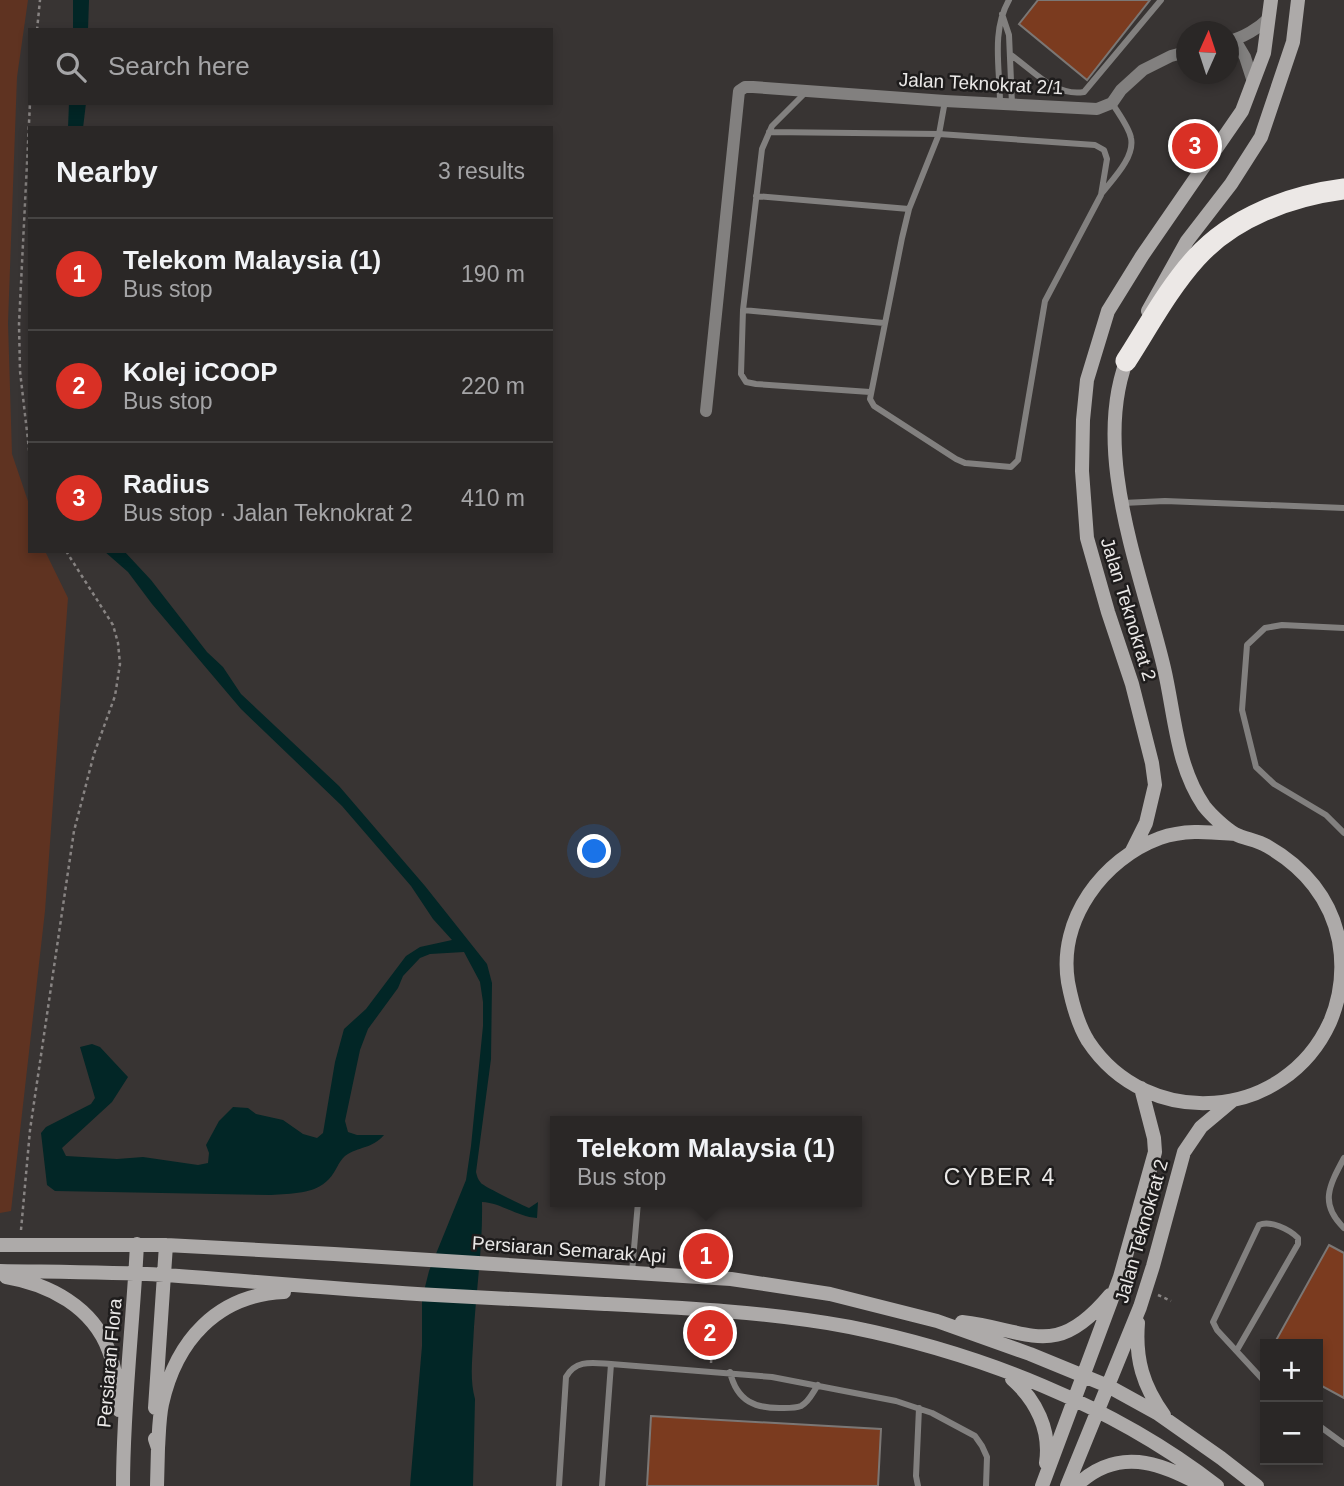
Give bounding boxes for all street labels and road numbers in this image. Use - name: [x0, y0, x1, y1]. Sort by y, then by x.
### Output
- street label: Jalan Teknokrat 2/1: [898, 69, 1064, 98]
- street label: Jalan Teknokrat 2: [1097, 535, 1160, 683]
- street label: Jalan Teknokrat 2: [1111, 1157, 1172, 1305]
- street label: Persiaran Semarak Api: [471, 1232, 667, 1267]
- street label: Persiaran Flora: [93, 1297, 126, 1429]

